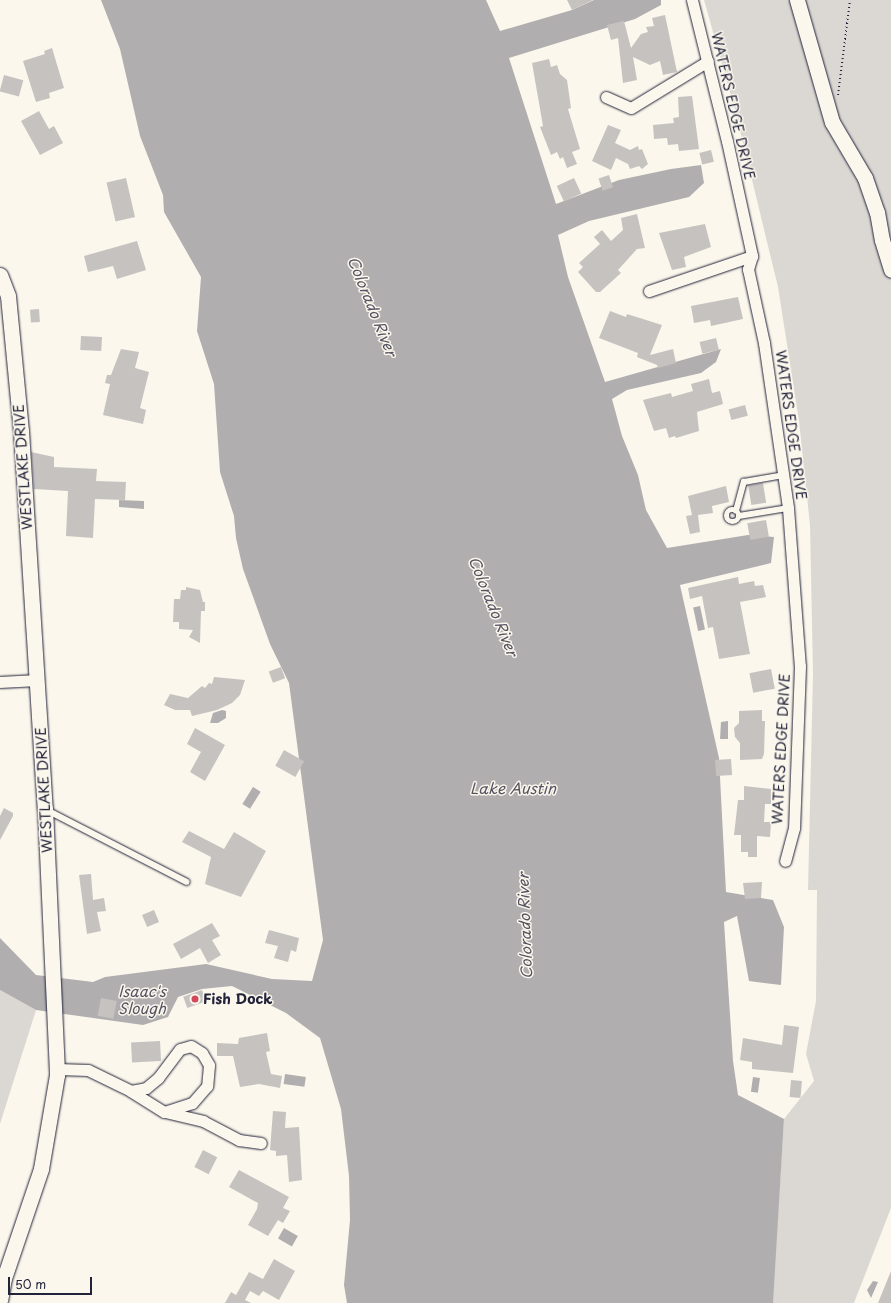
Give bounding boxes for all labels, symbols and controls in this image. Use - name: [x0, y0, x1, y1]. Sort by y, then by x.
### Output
- street label: WATERS EDGE DRIVE: [708, 30, 758, 182]
- water label: Colorado River: [345, 253, 401, 359]
- street label: WATERS EDGE DRIVE: [772, 348, 810, 502]
- street label: WESTLAKE DRIVE: [10, 404, 36, 530]
- water label: Colorado River: [466, 553, 522, 659]
- street label: WATERS EDGE DRIVE: [769, 672, 793, 826]
- street label: WESTLAKE DRIVE: [32, 727, 56, 853]
- water label: Lake Austin: [470, 779, 556, 797]
- water label: Colorado River: [513, 873, 535, 979]
- water label: Isaac's Slough: [118, 981, 166, 1016]
- place label: Fish Dock: [203, 991, 271, 1007]
- marker: Fish Dock: [190, 994, 200, 1004]
- scale bar: [10, 1269, 94, 1295]
- text: 50 m: [15, 1275, 46, 1293]

